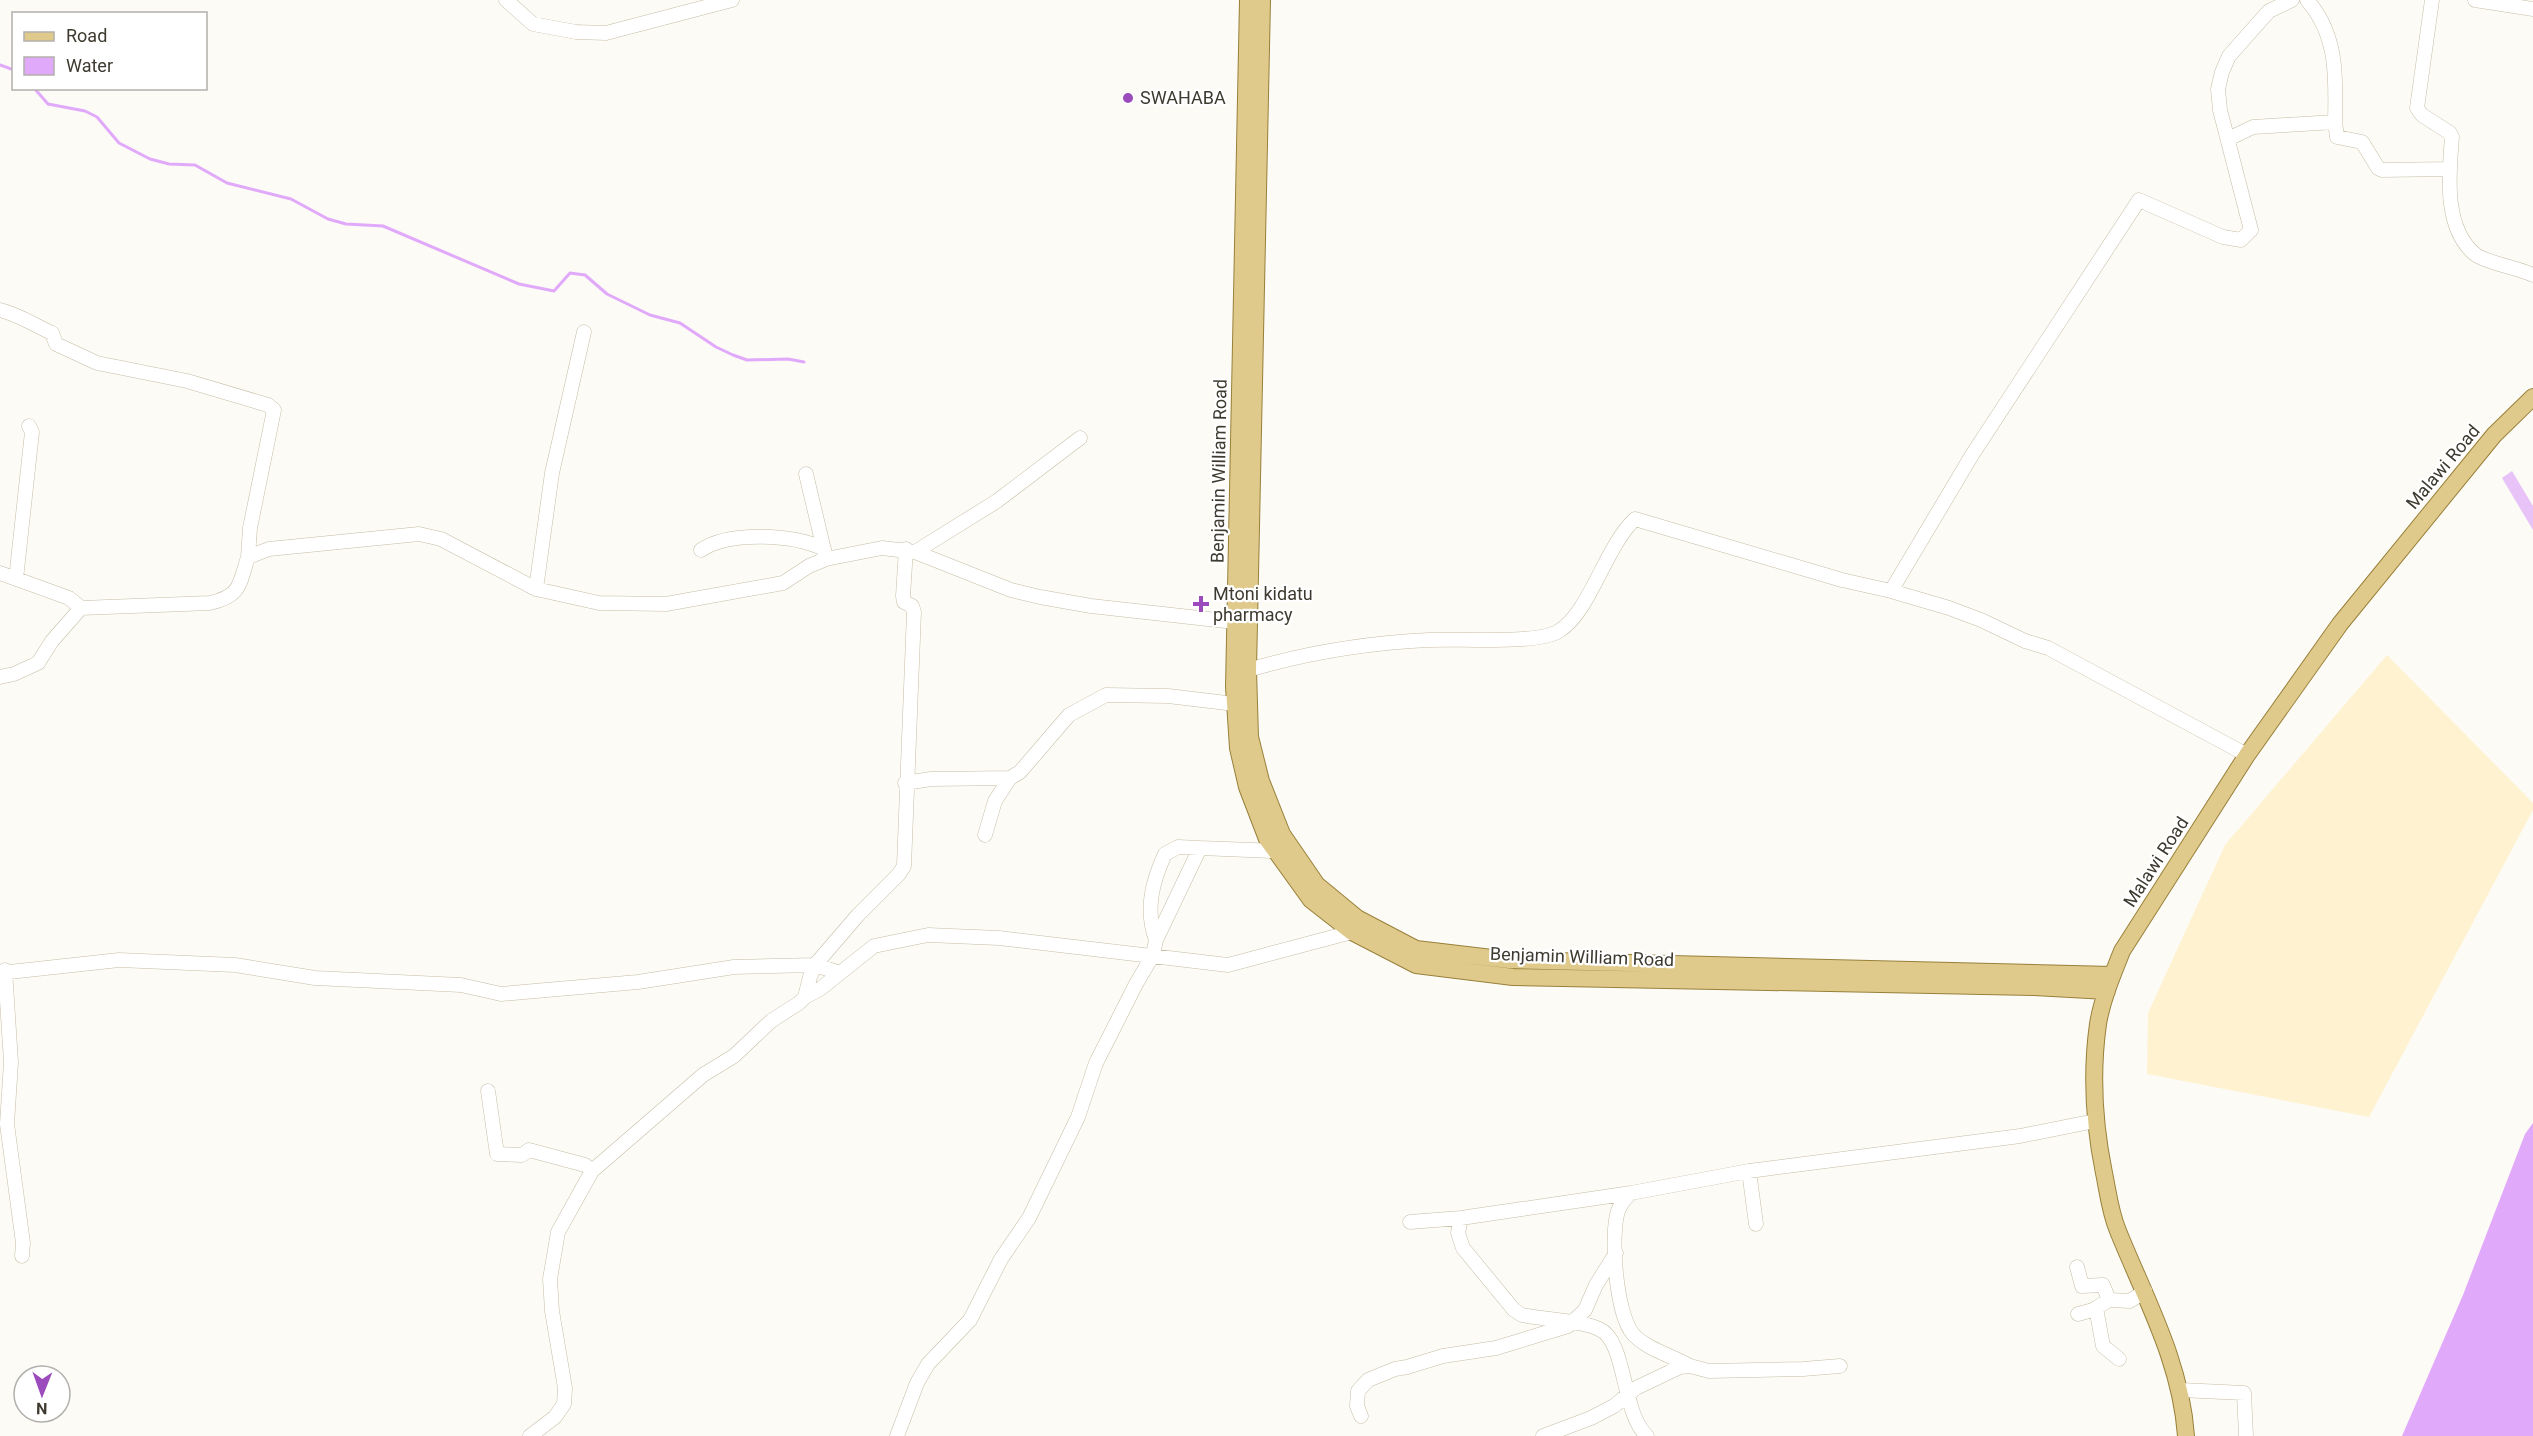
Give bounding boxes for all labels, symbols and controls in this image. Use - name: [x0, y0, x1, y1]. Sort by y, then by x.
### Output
- legend: [12, 12, 207, 90]
- text: Road: [66, 25, 107, 46]
- text: Water: [66, 55, 113, 76]
- place label: SWAHABA: [1140, 87, 1226, 108]
- marker: SWAHABA: [1121, 91, 1135, 105]
- street label: Benjamin William Road: [1206, 379, 1231, 563]
- street label: Malawi Road: [2401, 420, 2484, 513]
- place label: Mtoni kidatu pharmacy: [1213, 583, 1313, 625]
- marker: Mtoni kidatu pharmacy: [1194, 597, 1208, 611]
- street label: Malawi Road: [2119, 813, 2193, 911]
- street label: Benjamin William Road: [1490, 943, 1674, 970]
- north arrow: [12, 1364, 72, 1424]
- text: N: [36, 1399, 48, 1418]

